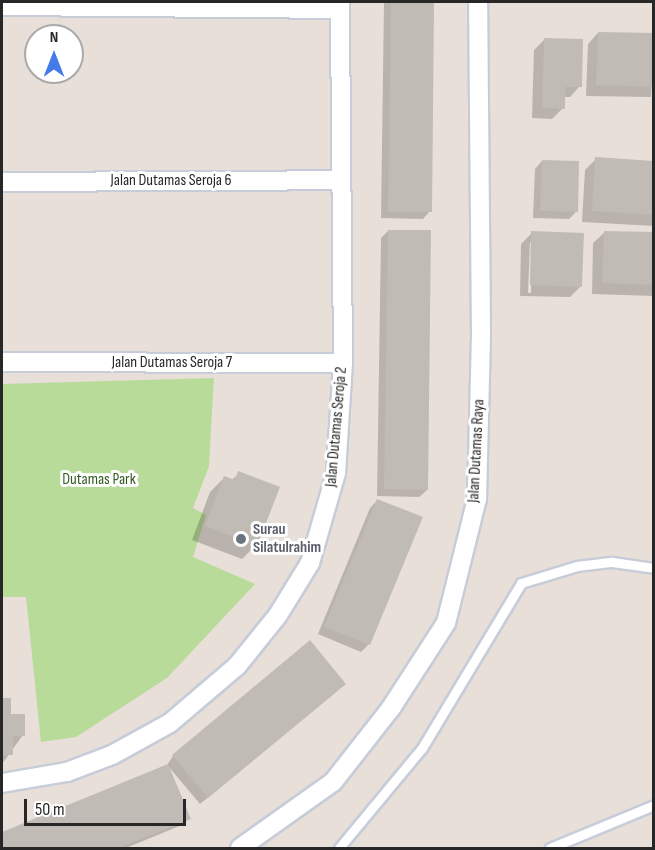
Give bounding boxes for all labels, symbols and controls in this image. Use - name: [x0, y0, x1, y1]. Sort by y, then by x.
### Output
- north arrow: [24, 24, 84, 84]
- text: N: [50, 28, 58, 47]
- street label: Jalan Dutamas Seroja 6: [110, 171, 232, 191]
- street label: Jalan Dutamas Seroja 7: [112, 353, 232, 373]
- street label: Jalan Dutamas Seroja 2: [322, 366, 352, 488]
- street label: Jalan Dutamas Raya: [465, 399, 489, 503]
- park label: Dutamas Park: [62, 470, 136, 490]
- place label: Surau Silatulrahim: [253, 520, 321, 558]
- marker: Surau Silatulrahim: [234, 532, 248, 546]
- scale bar: [27, 787, 189, 825]
- text: 50 m: [35, 799, 65, 820]

